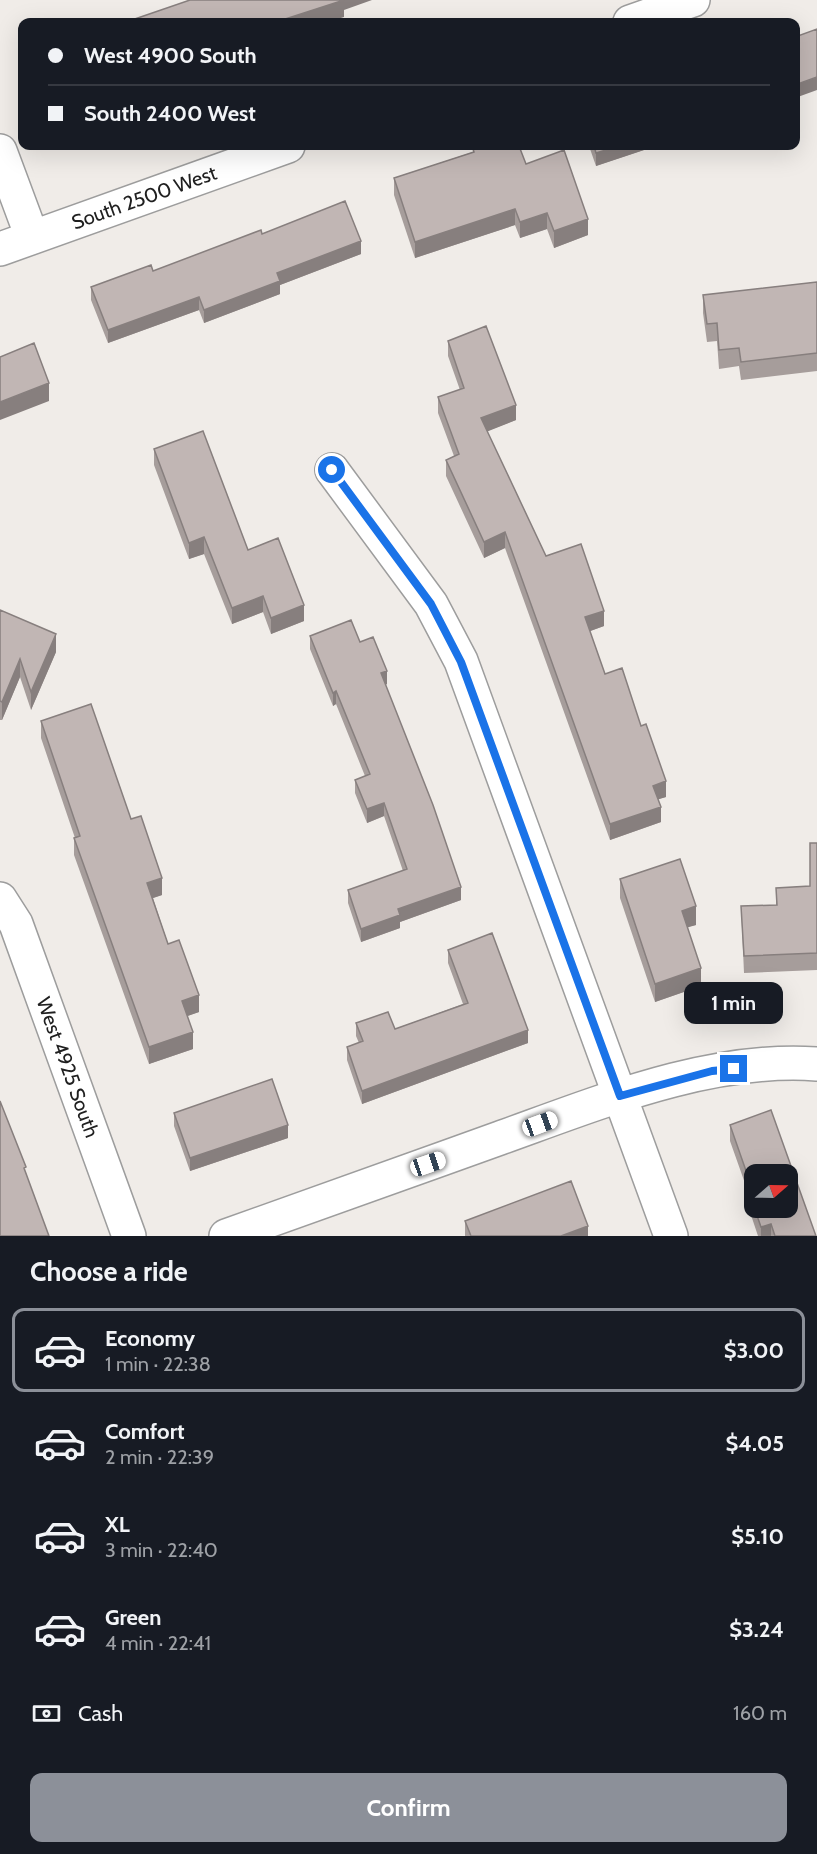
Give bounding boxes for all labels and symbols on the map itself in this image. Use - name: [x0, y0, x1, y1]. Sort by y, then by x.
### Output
- street label: South 2500 West: [68, 160, 220, 234]
- route start: [318, 456, 345, 483]
- callout: 1 min: [684, 982, 783, 1024]
- street label: West 4925 South: [31, 994, 104, 1141]
- route end: [720, 1055, 747, 1082]
- car: [520, 1109, 560, 1139]
- car: [408, 1150, 448, 1178]
- north arrow: [744, 1164, 798, 1218]

